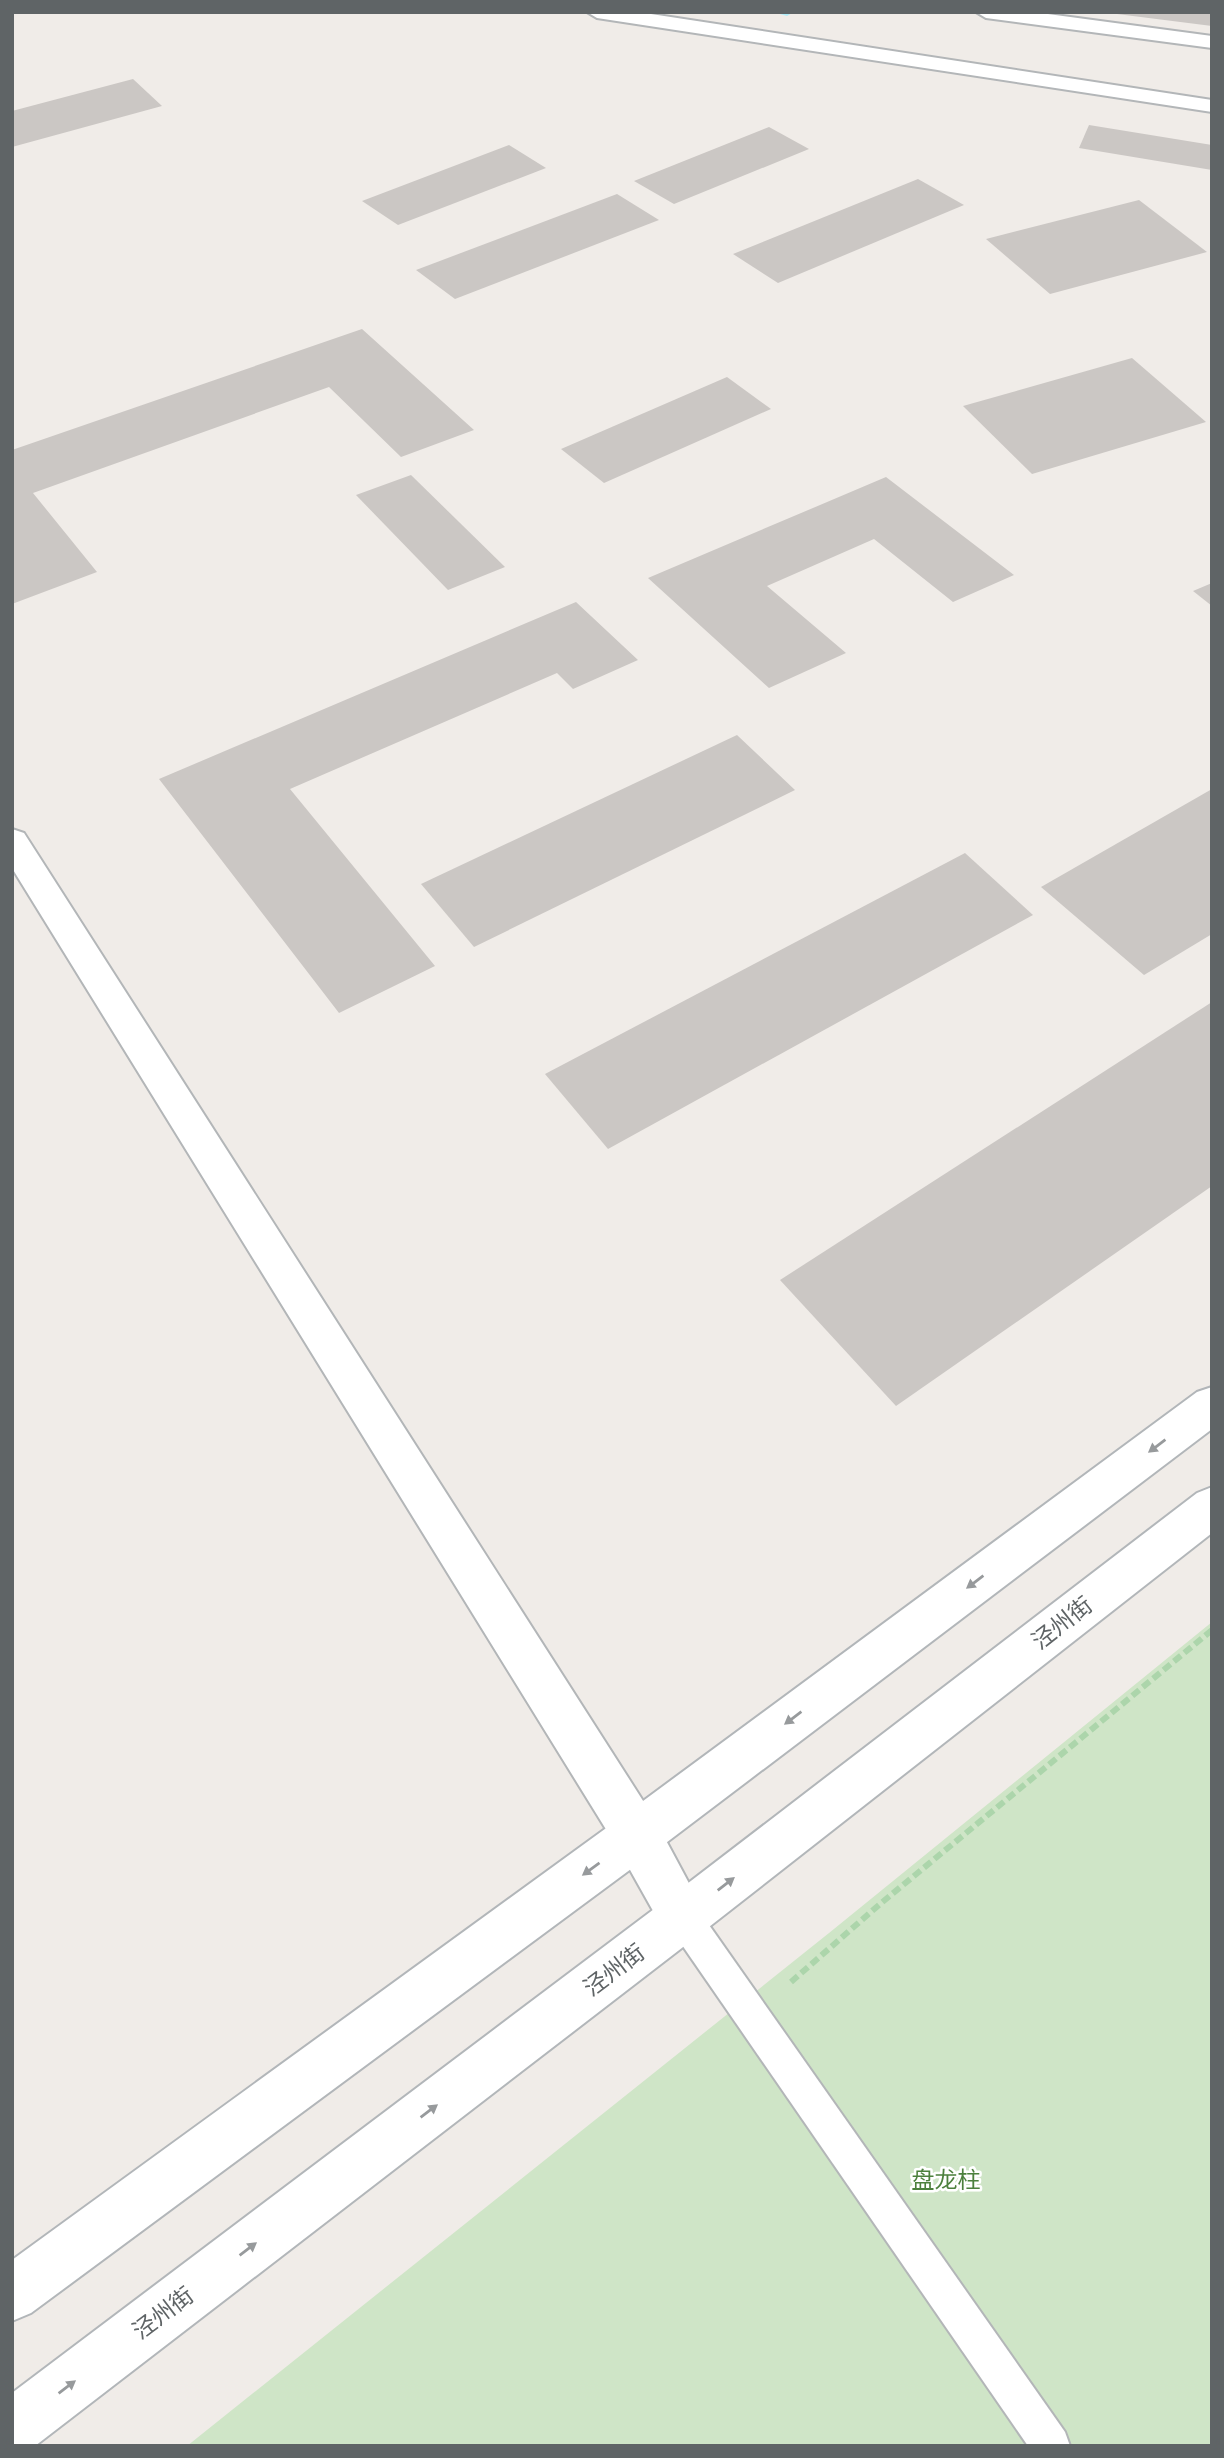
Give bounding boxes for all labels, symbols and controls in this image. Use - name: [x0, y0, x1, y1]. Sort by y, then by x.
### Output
- one-way arrow: [1148, 1438, 1166, 1452]
- one-way arrow: [966, 1575, 984, 1589]
- street label: 泾州街: [1024, 1588, 1098, 1656]
- one-way arrow: [784, 1711, 802, 1725]
- one-way arrow: [582, 1862, 600, 1876]
- one-way arrow: [717, 1876, 735, 1891]
- street label: 泾州街: [576, 1936, 651, 2003]
- one-way arrow: [419, 2103, 437, 2118]
- park label: 盘龙柱: [912, 2163, 981, 2195]
- one-way arrow: [238, 2241, 256, 2256]
- street label: 泾州街: [125, 2279, 200, 2346]
- one-way arrow: [57, 2379, 75, 2394]

